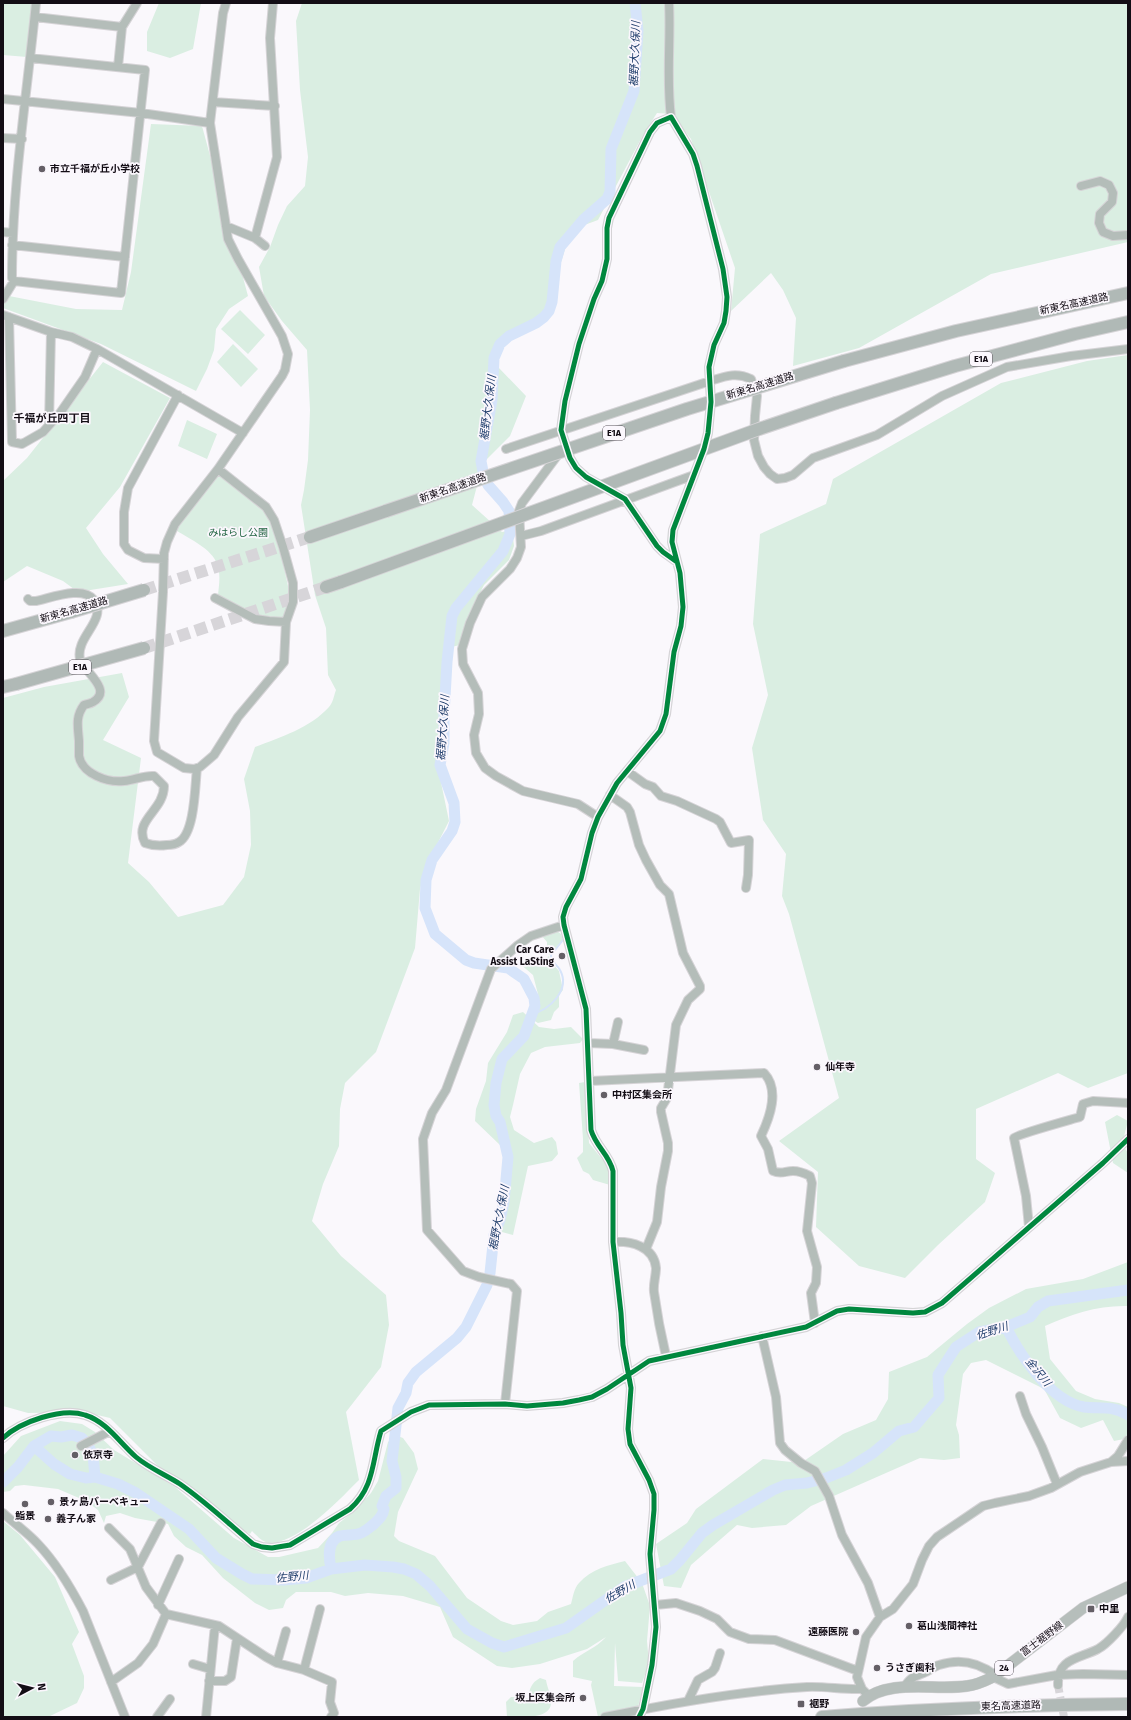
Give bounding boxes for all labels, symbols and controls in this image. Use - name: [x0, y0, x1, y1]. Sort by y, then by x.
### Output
- water label: 裾野大久保川: [627, 20, 643, 87]
- place label: 市立千福が丘小学校: [50, 163, 140, 175]
- marker: 市立千福が丘小学校: [37, 164, 47, 174]
- street label: 新東名高速道路: [1039, 291, 1109, 317]
- road number: E1A: [970, 352, 992, 366]
- street label: 新東名高速道路: [725, 370, 795, 402]
- water label: 裾野大久保川: [478, 373, 499, 442]
- district label: 千福が丘四丁目: [14, 412, 91, 425]
- road number: E1A: [603, 426, 625, 440]
- street label: 新東名高速道路: [418, 471, 488, 505]
- park label: みはらし公園: [208, 527, 268, 539]
- street label: 新東名高速道路: [39, 595, 109, 625]
- road number: E1A: [69, 660, 91, 674]
- water label: 裾野大久保川: [434, 694, 452, 761]
- place label: Car Care Assist LaSting: [489, 944, 554, 968]
- marker: Car Care Assist LaSting: [557, 951, 567, 961]
- place label: 仙年寺: [825, 1061, 855, 1073]
- marker: 仙年寺: [812, 1062, 822, 1072]
- place label: 中村区集会所: [612, 1089, 672, 1101]
- marker: 中村区集会所: [599, 1090, 609, 1100]
- water label: 裾野大久保川: [486, 1183, 512, 1252]
- water label: 佐野川: [974, 1319, 1011, 1342]
- water label: 金沢川: [1022, 1355, 1054, 1390]
- place label: 依京寺: [83, 1449, 113, 1461]
- marker: 依京寺: [70, 1450, 80, 1460]
- place label: 景ヶ島バーベキュー: [59, 1496, 149, 1508]
- marker: 景ヶ島バーベキュー: [46, 1497, 56, 1507]
- marker: 鮨景: [20, 1499, 30, 1509]
- place label: 鮨景: [15, 1510, 35, 1522]
- place label: 義子ん家: [56, 1513, 96, 1525]
- marker: 義子ん家: [43, 1514, 53, 1524]
- water label: 佐野川: [275, 1569, 310, 1585]
- water label: 佐野川: [602, 1578, 638, 1606]
- place label: 中里: [1099, 1603, 1119, 1615]
- marker: 中里: [1086, 1604, 1096, 1614]
- street label: 富士裾野線: [1018, 1619, 1066, 1659]
- place label: 葛山浅間神社: [917, 1620, 978, 1632]
- marker: 葛山浅間神社: [904, 1621, 914, 1631]
- place label: 遠藤医院: [808, 1626, 848, 1638]
- marker: 遠藤医院: [851, 1627, 861, 1637]
- road number: 24: [995, 1661, 1013, 1675]
- place label: うさぎ歯科: [885, 1662, 935, 1674]
- marker: うさぎ歯科: [872, 1663, 882, 1673]
- north arrow: [12, 1668, 52, 1708]
- text: N: [35, 1682, 48, 1691]
- place label: 坂上区集会所: [515, 1692, 575, 1704]
- marker: 坂上区集会所: [578, 1693, 588, 1703]
- place label: 裾野: [809, 1698, 830, 1710]
- marker: 裾野: [796, 1699, 806, 1709]
- street label: 東名高速道路: [981, 1699, 1041, 1713]

